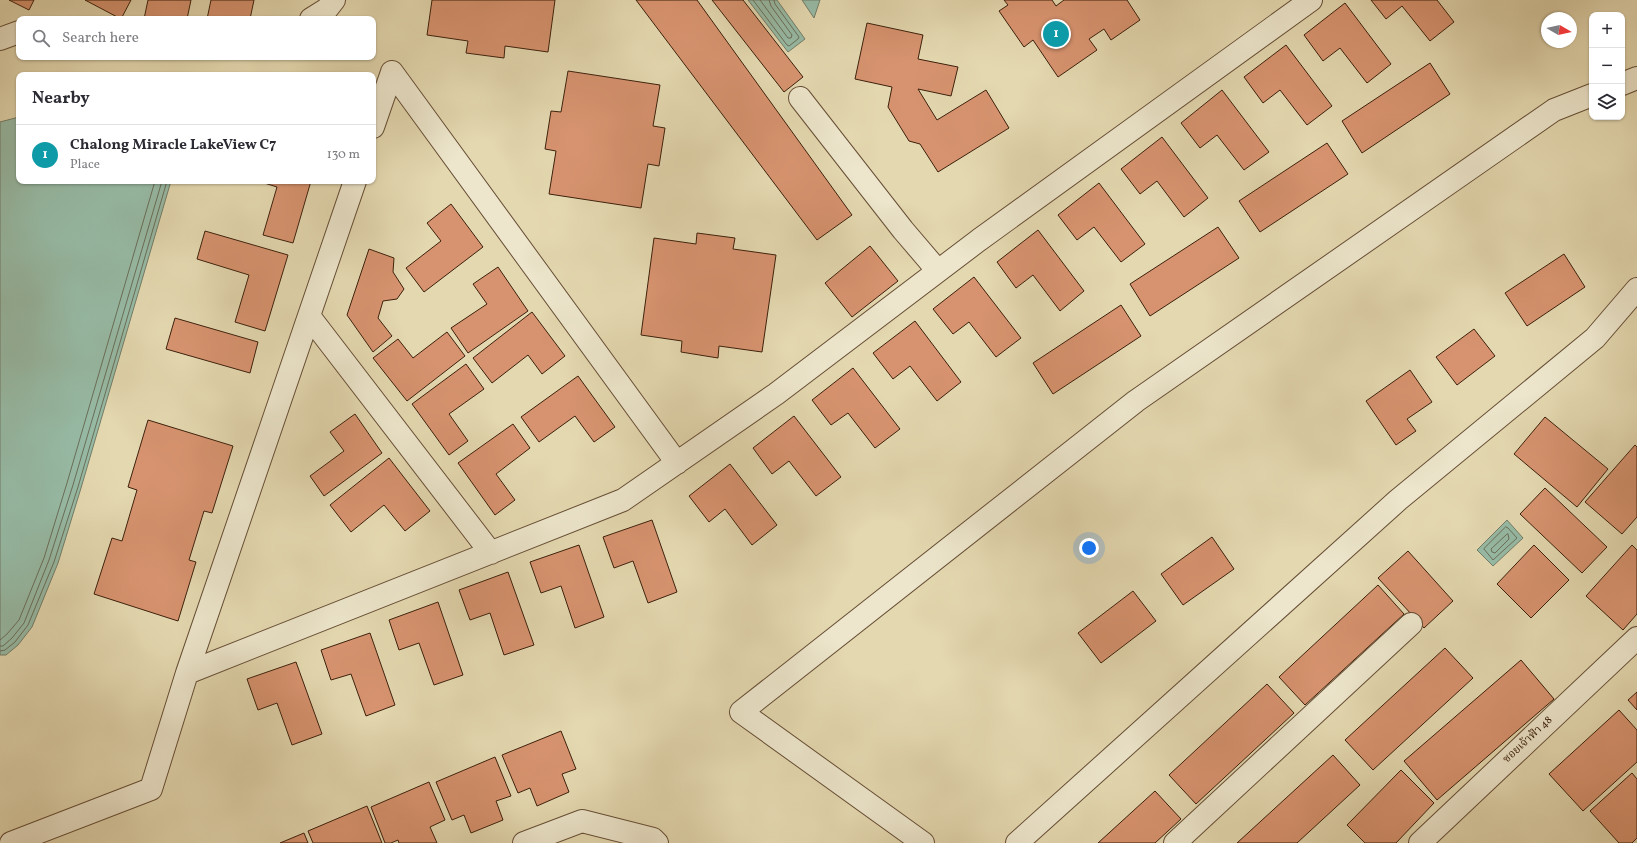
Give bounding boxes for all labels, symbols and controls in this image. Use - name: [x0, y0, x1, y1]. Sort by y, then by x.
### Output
- north arrow: [1541, 12, 1577, 48]
- map controls: [1589, 12, 1625, 120]
- button: +: [1589, 12, 1625, 48]
- search box: [16, 16, 376, 60]
- pin: 1: [1043, 19, 1069, 49]
- icon: search: [30, 27, 52, 49]
- text: Search here: [62, 28, 139, 49]
- button: −: [1589, 48, 1625, 84]
- button: layers: [1589, 84, 1625, 120]
- text: Nearby: [32, 87, 90, 110]
- text: Chalong Miracle LakeView C7: [70, 135, 276, 156]
- text: 1: [42, 146, 48, 164]
- text: 130 m: [327, 146, 360, 164]
- text: Place: [70, 156, 100, 174]
- your location: [1079, 538, 1099, 558]
- street label: ซอยเจ้าฟ้า 48: [1500, 713, 1556, 767]

